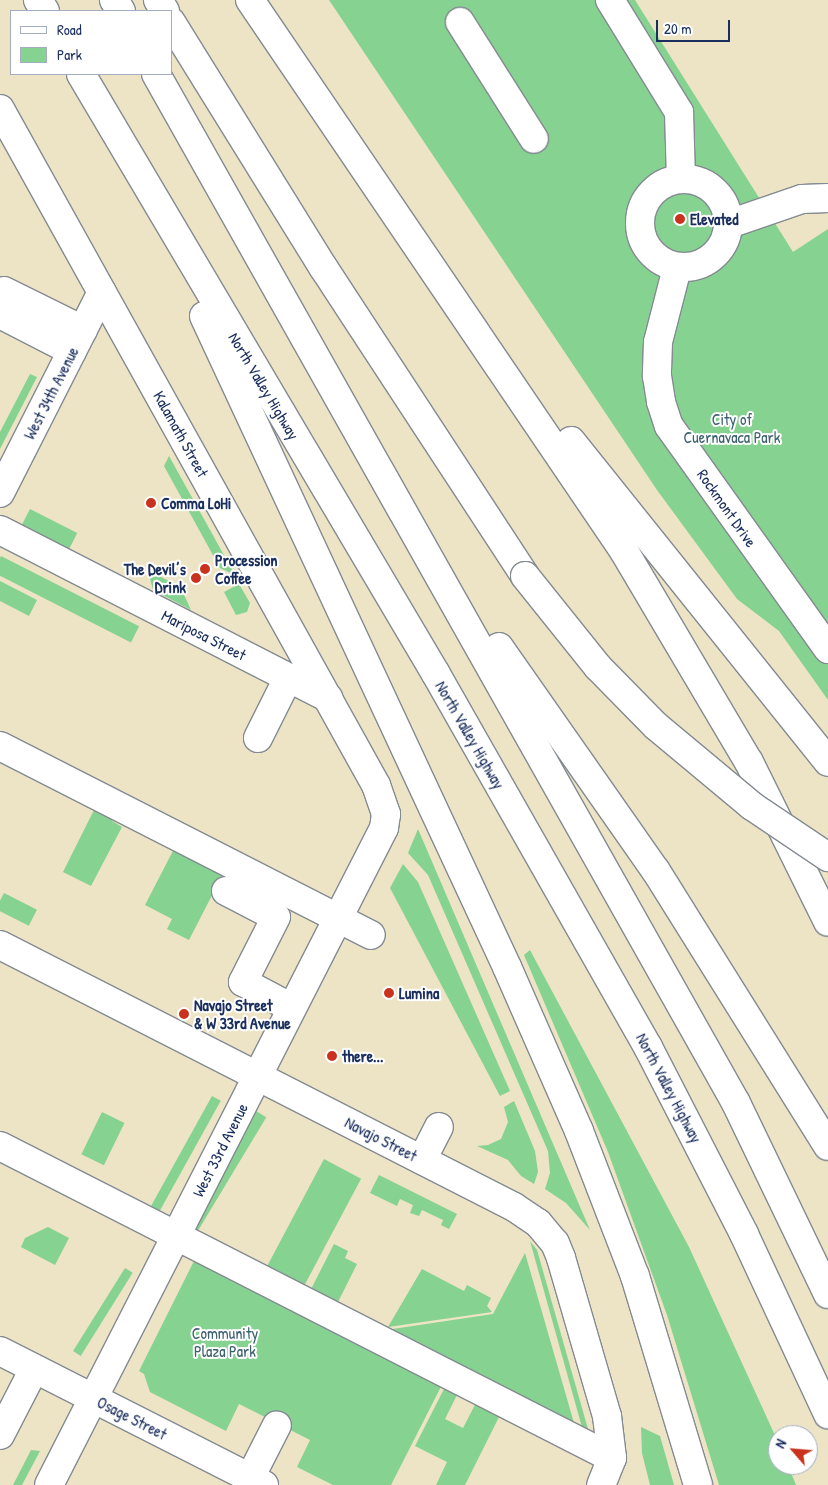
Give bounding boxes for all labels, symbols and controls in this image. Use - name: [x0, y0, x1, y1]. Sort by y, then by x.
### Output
- legend: [10, 10, 172, 75]
- scale bar: [658, 10, 732, 42]
- text: 20 m: [664, 18, 691, 39]
- text: Road: [57, 19, 82, 40]
- text: Park: [57, 44, 82, 65]
- place label: Elevated: [690, 209, 738, 229]
- marker: Elevated: [674, 213, 686, 225]
- street label: North Valley Highway: [225, 329, 303, 443]
- street label: West 34th Avenue: [19, 344, 83, 442]
- street label: Kalamath Street: [149, 388, 213, 480]
- park label: City of Cuernavaca Park: [684, 409, 780, 447]
- street label: Rockmont Drive: [693, 465, 761, 551]
- place label: Comma LoHi: [161, 493, 231, 513]
- marker: Comma LoHi: [145, 497, 157, 509]
- place label: Procession Coffee: [215, 550, 277, 588]
- place label: The Devil’s Drink: [124, 559, 186, 597]
- marker: Procession Coffee: [199, 563, 211, 575]
- marker: The Devil’s Drink: [190, 572, 202, 584]
- street label: Mariposa Street: [159, 606, 249, 664]
- street label: North Valley Highway: [431, 678, 509, 792]
- place label: Lumina: [399, 983, 439, 1003]
- marker: Lumina: [383, 987, 395, 999]
- place label: Navajo Street & W 33rd Avenue: [194, 995, 291, 1033]
- marker: Navajo Street & W 33rd Avenue: [178, 1008, 190, 1020]
- street label: North Valley Highway: [632, 1030, 706, 1146]
- place label: there...: [342, 1046, 383, 1066]
- marker: there...: [326, 1050, 338, 1062]
- street label: West 33rd Avenue: [188, 1100, 252, 1200]
- street label: Navajo Street: [342, 1113, 420, 1165]
- park label: Community Plaza Park: [192, 1323, 258, 1361]
- street label: Osage Street: [94, 1392, 170, 1444]
- north arrow: [768, 1425, 818, 1475]
- text: N: [770, 1436, 790, 1451]

